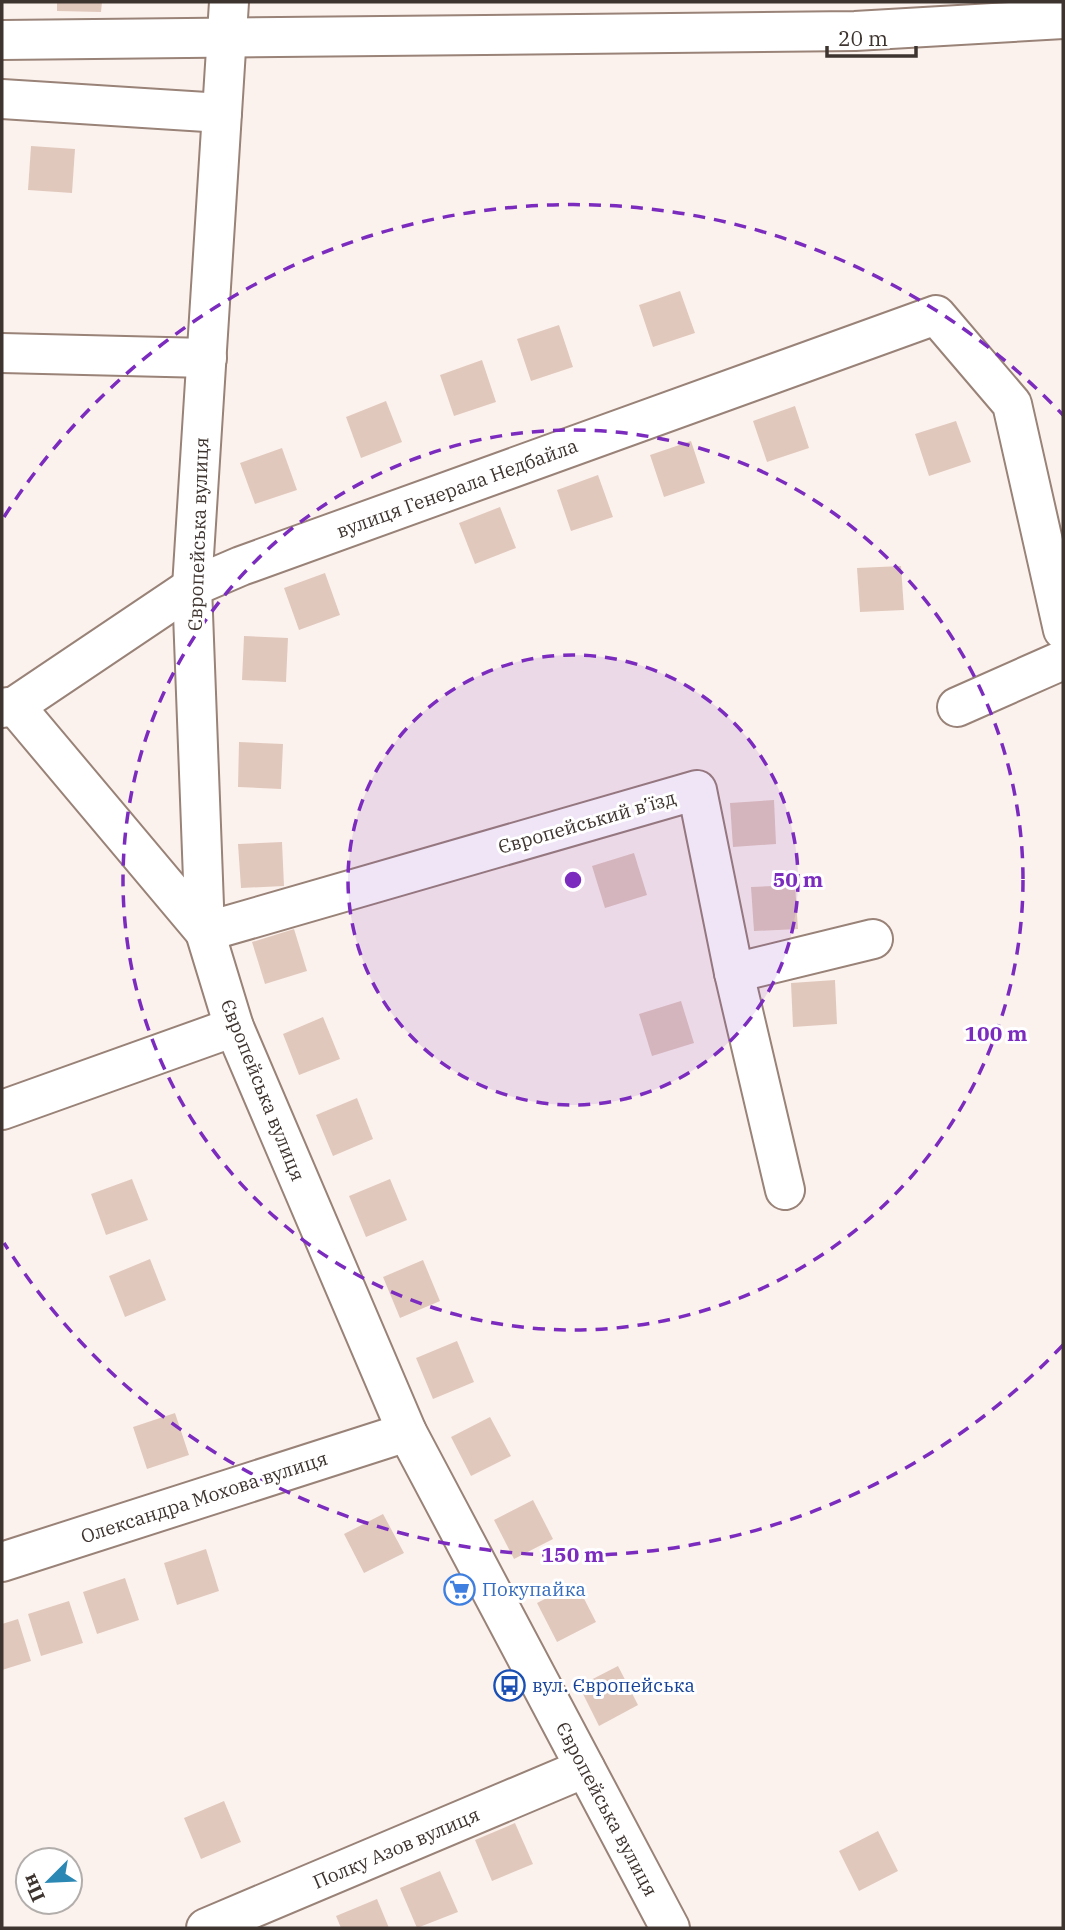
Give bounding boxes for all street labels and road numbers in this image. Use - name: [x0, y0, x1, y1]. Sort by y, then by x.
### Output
- street label: вулиця Генерала Недбайла: [333, 433, 581, 543]
- street label: Європейська вулиця: [183, 437, 213, 631]
- street label: Європейський в’їзд: [495, 785, 679, 859]
- street label: Європейська вулиця: [216, 996, 310, 1184]
- street label: Олександра Мохова вулиця: [78, 1446, 330, 1548]
- street label: Європейська вулиця: [551, 1718, 663, 1900]
- street label: Полку Азов вулиця: [309, 1802, 483, 1894]

